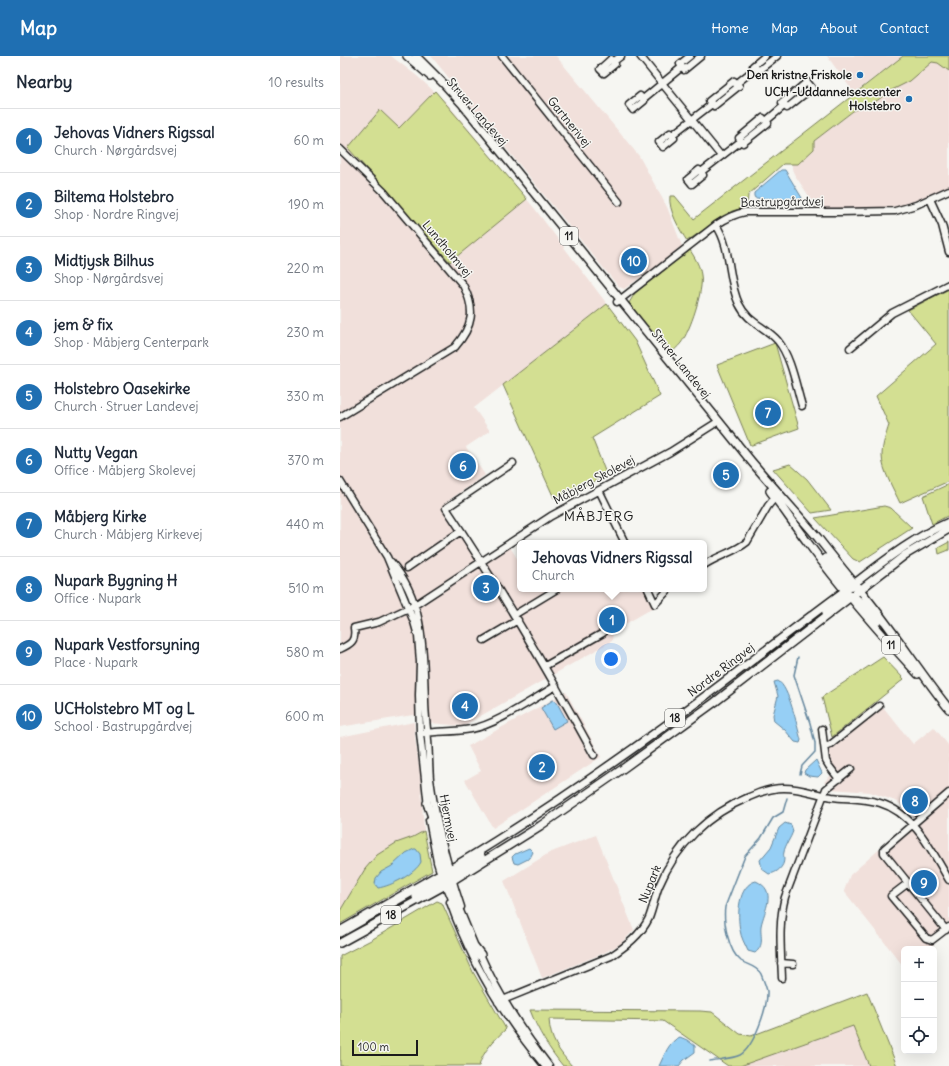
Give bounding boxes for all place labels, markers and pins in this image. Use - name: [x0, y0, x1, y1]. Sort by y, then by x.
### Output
- place label: Den kristne Friskole: [746, 67, 853, 82]
- marker: Den kristne Friskole: [855, 70, 865, 80]
- place label: UCH -Uddannelsescenter Holstebro: [764, 84, 901, 113]
- marker: UCH -Uddannelsescenter Holstebro: [904, 94, 914, 104]
- pin: 10: [621, 246, 647, 276]
- pin: 7: [755, 398, 781, 428]
- pin: 6: [450, 451, 476, 481]
- pin: 5: [713, 460, 739, 490]
- pin: 3: [473, 573, 499, 603]
- pin: 1: [599, 605, 625, 635]
- pin: 4: [452, 691, 478, 721]
- pin: 2: [529, 752, 555, 782]
- pin: 8: [902, 786, 928, 816]
- pin: 9: [911, 868, 937, 898]

